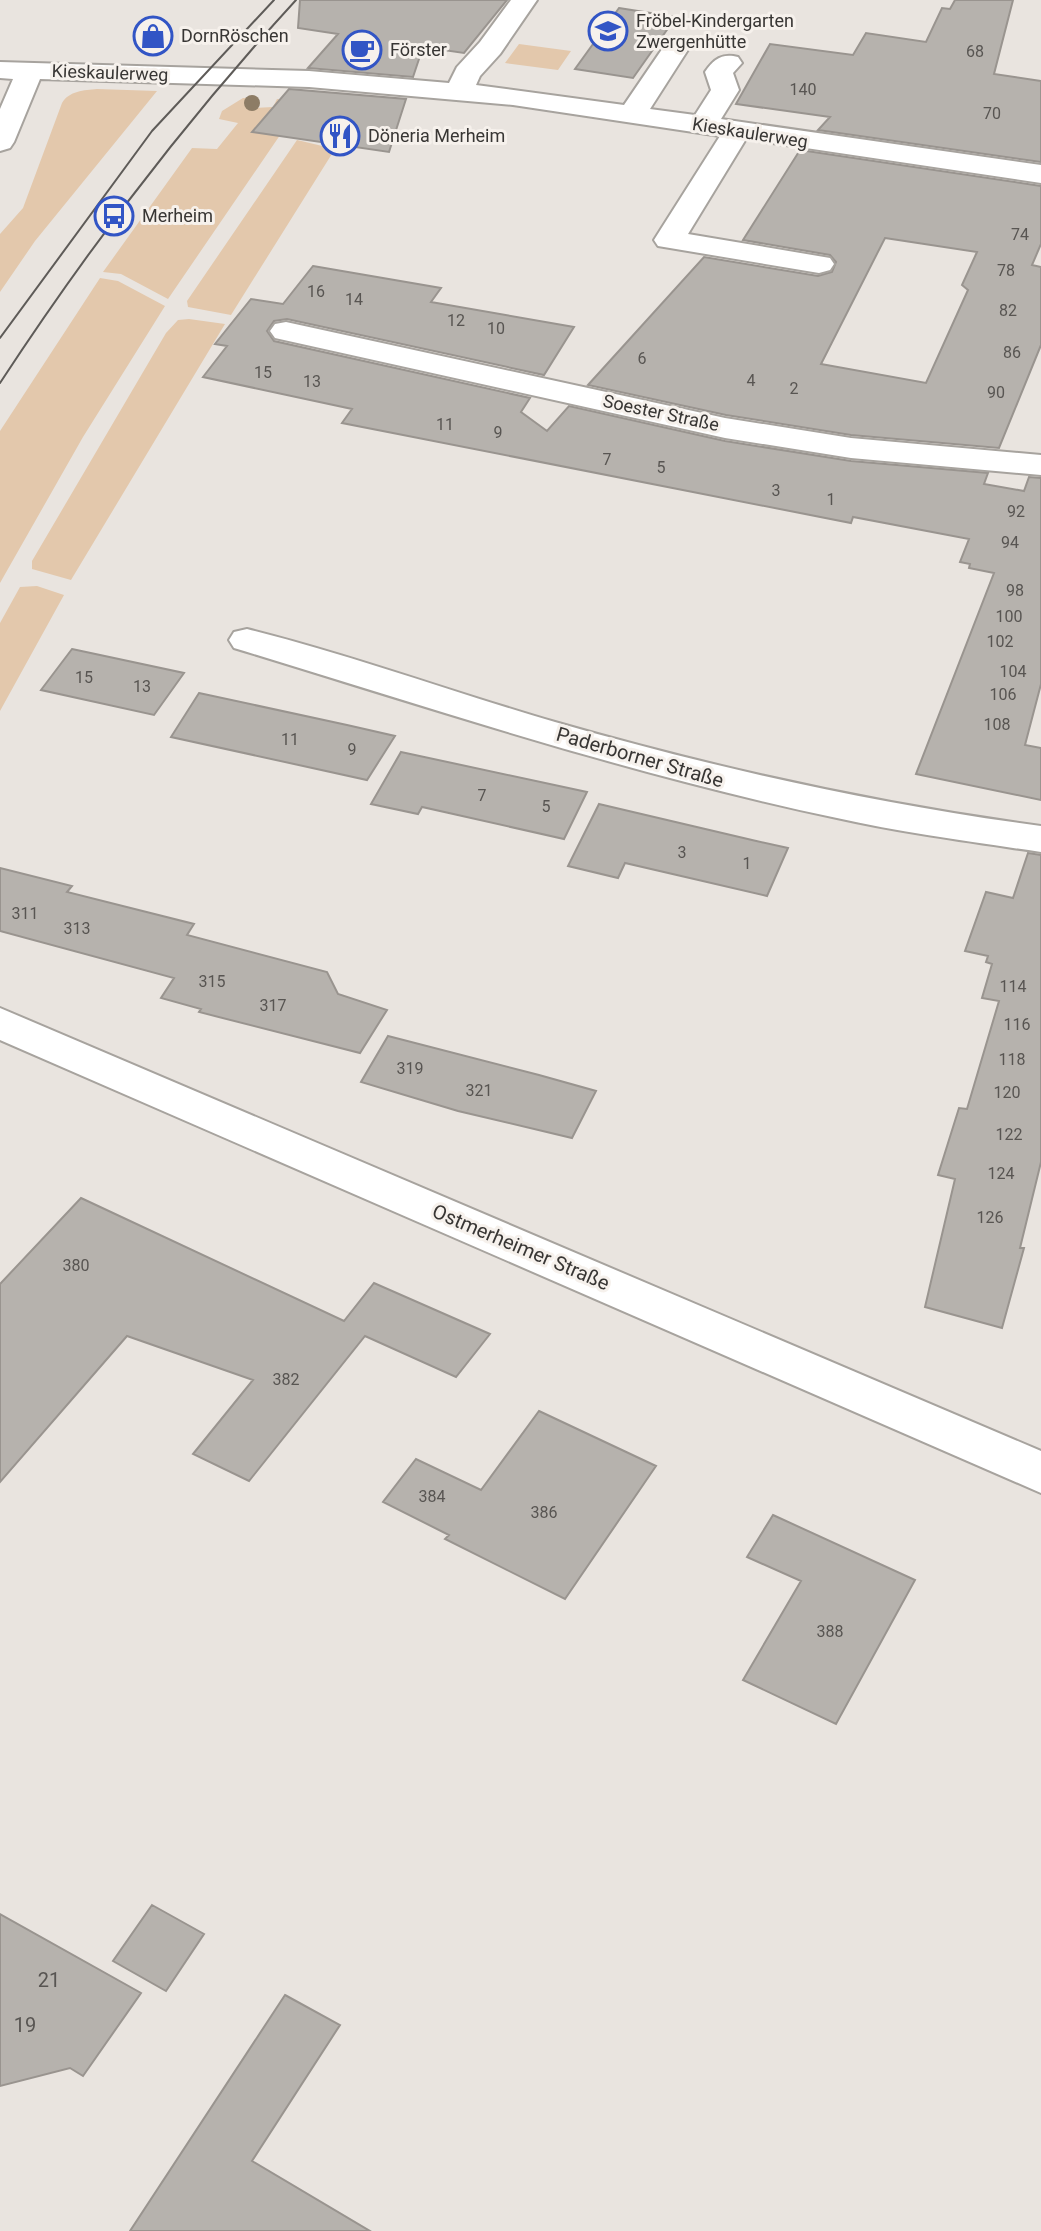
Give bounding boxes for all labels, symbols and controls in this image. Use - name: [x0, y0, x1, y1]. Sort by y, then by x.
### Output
- school or university icon: Fröbel-Kindergarten Zwergenhütte: [587, 10, 629, 52]
- place label: Fröbel-Kindergarten Zwergenhütte: [636, 10, 794, 52]
- shop icon: DornRöschen: [132, 15, 174, 57]
- place label: DornRöschen: [181, 25, 289, 46]
- cafe icon: Förster: [341, 29, 383, 71]
- place label: Förster: [390, 39, 447, 60]
- house number: 68: [966, 42, 984, 61]
- street label: Kieskaulerweg: [51, 60, 169, 85]
- house number: 140: [790, 80, 816, 99]
- house number: 70: [983, 104, 1001, 123]
- street label: Kieskaulerweg: [691, 113, 809, 152]
- restaurant icon: Döneria Merheim: [319, 115, 361, 157]
- place label: Döneria Merheim: [368, 125, 505, 146]
- bus stop icon: Merheim: [93, 195, 135, 237]
- place label: Merheim: [142, 205, 213, 226]
- house number: 74: [1011, 225, 1029, 244]
- house number: 78: [997, 261, 1015, 280]
- house number: 16: [307, 282, 325, 301]
- house number: 14: [345, 290, 363, 309]
- house number: 82: [999, 301, 1017, 320]
- house number: 12: [447, 311, 465, 330]
- house number: 10: [487, 319, 505, 338]
- house number: 86: [1003, 343, 1021, 362]
- house number: 6: [638, 349, 647, 368]
- house number: 15: [254, 363, 272, 382]
- house number: 4: [747, 371, 756, 390]
- house number: 13: [303, 372, 321, 391]
- house number: 2: [790, 379, 799, 398]
- house number: 90: [987, 383, 1005, 402]
- street label: Soester Straße: [601, 390, 721, 435]
- house number: 11: [436, 415, 454, 434]
- house number: 9: [494, 423, 503, 442]
- house number: 7: [603, 450, 612, 469]
- house number: 5: [657, 458, 666, 477]
- house number: 3: [772, 481, 781, 500]
- house number: 1: [827, 490, 836, 509]
- house number: 92: [1007, 502, 1025, 521]
- house number: 94: [1001, 533, 1019, 552]
- house number: 98: [1006, 581, 1024, 600]
- house number: 100: [996, 607, 1022, 626]
- house number: 102: [987, 632, 1013, 651]
- house number: 104: [1000, 662, 1026, 681]
- house number: 15: [75, 668, 93, 687]
- house number: 13: [133, 677, 151, 696]
- house number: 106: [990, 685, 1016, 704]
- house number: 108: [984, 715, 1010, 734]
- street label: Paderborner Straße: [554, 722, 726, 792]
- house number: 11: [281, 730, 299, 749]
- house number: 9: [348, 740, 357, 759]
- house number: 7: [478, 786, 487, 805]
- house number: 5: [542, 797, 551, 816]
- house number: 3: [678, 843, 687, 862]
- house number: 1: [743, 854, 752, 873]
- house number: 311: [12, 904, 38, 923]
- house number: 313: [64, 919, 90, 938]
- house number: 315: [199, 972, 225, 991]
- house number: 114: [1000, 977, 1026, 996]
- house number: 317: [260, 996, 286, 1015]
- house number: 116: [1004, 1015, 1030, 1034]
- house number: 118: [999, 1050, 1025, 1069]
- house number: 319: [397, 1059, 423, 1078]
- house number: 321: [466, 1081, 492, 1100]
- house number: 120: [994, 1083, 1020, 1102]
- house number: 122: [996, 1125, 1022, 1144]
- house number: 124: [988, 1164, 1014, 1183]
- street label: Ostmerheimer Straße: [429, 1199, 613, 1295]
- house number: 126: [977, 1208, 1003, 1227]
- house number: 380: [63, 1256, 89, 1275]
- house number: 382: [273, 1370, 299, 1389]
- house number: 384: [419, 1487, 445, 1506]
- house number: 386: [531, 1503, 557, 1522]
- house number: 388: [817, 1622, 843, 1641]
- house number: 21: [38, 1968, 60, 1992]
- house number: 19: [14, 2013, 36, 2037]

